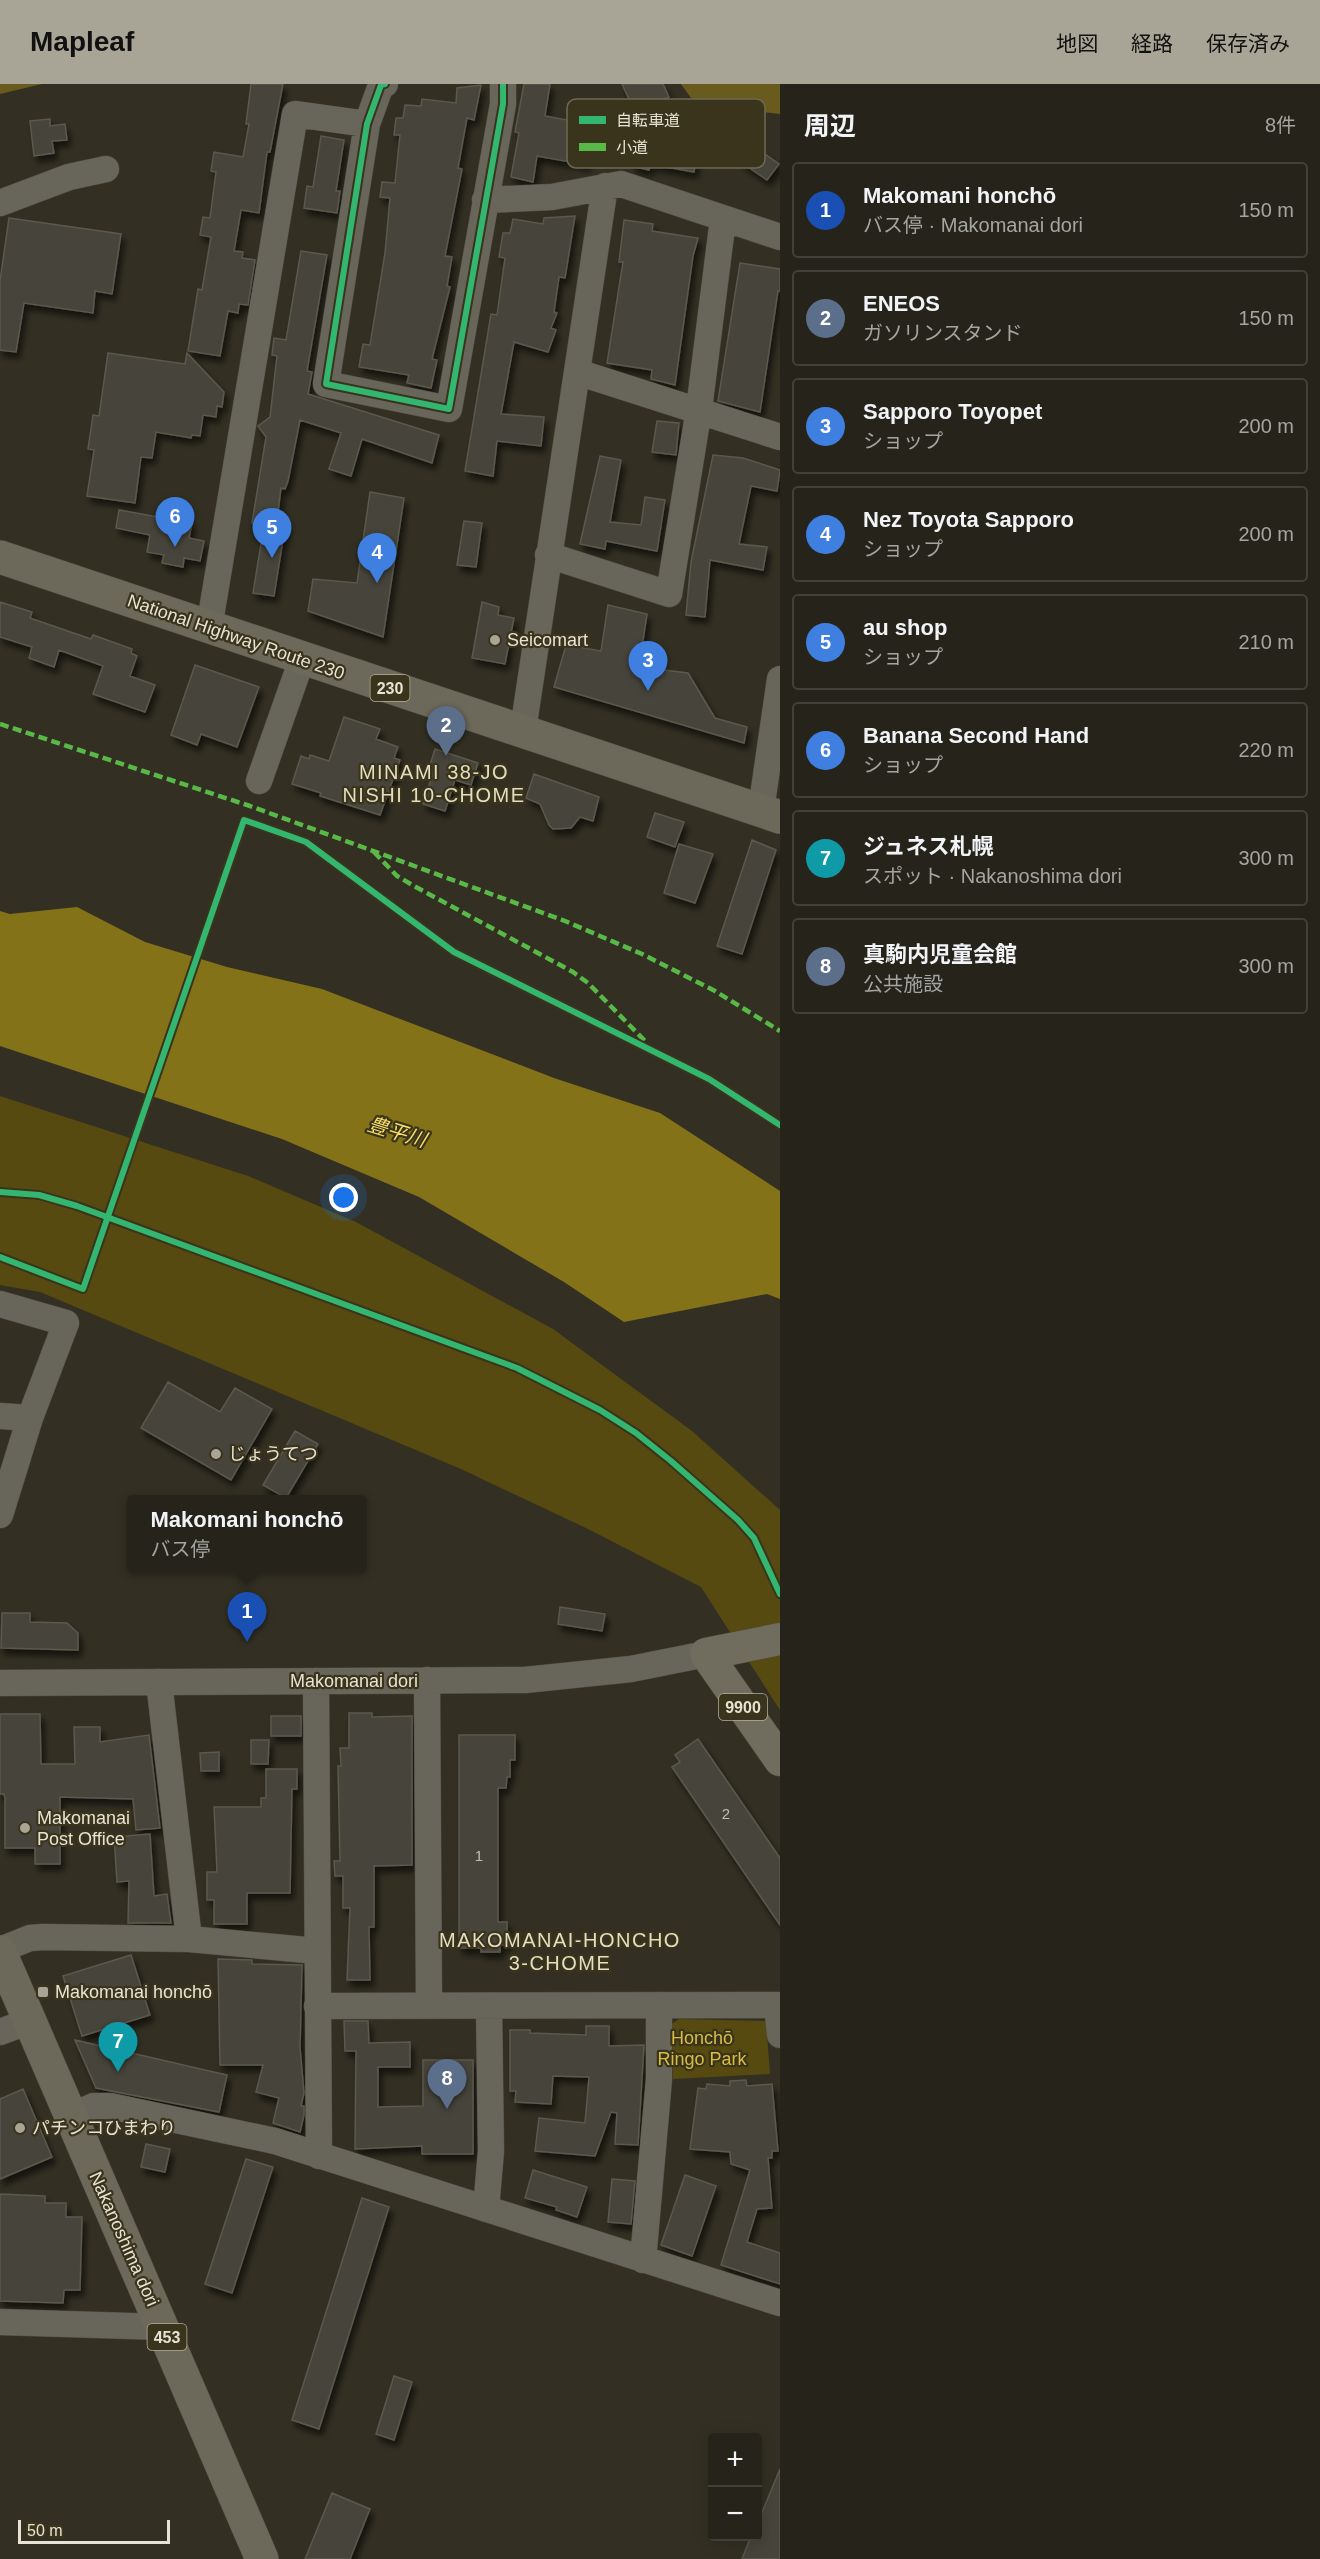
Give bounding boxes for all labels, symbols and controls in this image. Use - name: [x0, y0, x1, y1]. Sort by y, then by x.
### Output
- text: Mapleaf: [30, 26, 134, 57]
- text: 地図: [1056, 32, 1098, 55]
- text: 経路: [1131, 32, 1173, 55]
- text: 保存済み: [1206, 32, 1290, 55]
- legend: [567, 99, 765, 168]
- text: 周辺: [804, 111, 856, 141]
- text: 自転車道: [616, 112, 680, 129]
- text: 8件: [1265, 114, 1296, 136]
- text: 小道: [616, 139, 648, 156]
- text: Makomani honchō: [863, 183, 1056, 208]
- text: 1: [820, 199, 831, 221]
- text: 150 m: [1238, 199, 1294, 221]
- text: バス停 · Makomanai dori: [863, 214, 1083, 236]
- text: ENEOS: [863, 291, 940, 316]
- text: 2: [820, 307, 831, 329]
- text: 150 m: [1238, 307, 1294, 329]
- text: ガソリンスタンド: [863, 322, 1023, 344]
- text: Sapporo Toyopet: [863, 399, 1042, 424]
- text: 3: [820, 415, 831, 437]
- text: 200 m: [1238, 415, 1294, 437]
- text: ショップ: [863, 430, 943, 452]
- pin: 6: [156, 498, 195, 547]
- text: Nez Toyota Sapporo: [863, 507, 1074, 532]
- pin: 5: [252, 508, 292, 558]
- text: 4: [820, 523, 831, 545]
- text: 200 m: [1238, 523, 1294, 545]
- pin: 4: [358, 534, 397, 583]
- text: ショップ: [863, 538, 943, 560]
- street label: National Highway Route 230: [125, 590, 347, 684]
- text: au shop: [863, 615, 947, 640]
- place label: Seicomart: [507, 630, 588, 650]
- text: 5: [820, 631, 831, 653]
- text: 210 m: [1238, 631, 1294, 653]
- marker: Seicomart: [488, 633, 502, 647]
- pin: 3: [628, 642, 668, 691]
- text: ショップ: [863, 646, 943, 668]
- road number: 230: [370, 675, 410, 701]
- pin: 2: [426, 706, 466, 756]
- text: Banana Second Hand: [863, 723, 1089, 748]
- text: 6: [820, 739, 831, 761]
- text: 220 m: [1238, 739, 1294, 761]
- text: ショップ: [863, 754, 943, 776]
- district label: MINAMI 38-JO NISHI 10-CHOME: [342, 761, 526, 806]
- text: ジュネス札幌: [863, 834, 993, 859]
- text: 7: [820, 847, 831, 869]
- text: 300 m: [1238, 847, 1294, 869]
- text: スポット · Nakanoshima dori: [863, 865, 1122, 887]
- text: 真駒内児童会館: [863, 942, 1017, 967]
- text: 8: [820, 955, 831, 977]
- text: 300 m: [1238, 955, 1294, 977]
- text: 公共施設: [863, 973, 943, 995]
- water label: 豊平川: [365, 1113, 431, 1152]
- your location: [329, 1183, 358, 1212]
- place label: じょうてつ: [228, 1444, 318, 1464]
- marker: じょうてつ: [209, 1447, 223, 1461]
- popup: [127, 1495, 367, 1573]
- text: Makomani honchō: [150, 1507, 344, 1532]
- text: バス停: [150, 1538, 210, 1560]
- pin: 1: [228, 1592, 266, 1642]
- street label: Makomanai dori: [290, 1671, 418, 1691]
- road number: 9900: [719, 1694, 767, 1720]
- house number: 2: [722, 1805, 730, 1822]
- place label: Makomanai Post Office: [37, 1808, 130, 1849]
- marker: Makomanai Post Office: [18, 1821, 32, 1835]
- house number: 1: [475, 1847, 483, 1864]
- district label: MAKOMANAI-HONCHO 3-CHOME: [439, 1929, 681, 1974]
- place label: Makomanai honchō: [55, 1982, 212, 2002]
- marker: Makomanai honchō: [36, 1985, 50, 1999]
- pin: 7: [98, 2022, 138, 2072]
- park label: Honchō Ringo Park: [657, 2028, 748, 2069]
- pin: 8: [428, 2060, 466, 2109]
- place label: パチンコひまわり: [32, 2118, 176, 2138]
- marker: パチンコひまわり: [13, 2121, 27, 2135]
- street label: Nakanoshima dori: [85, 2169, 163, 2309]
- road number: 453: [148, 2324, 186, 2350]
- map controls: [708, 2433, 762, 2541]
- button: +: [708, 2433, 762, 2487]
- button: −: [708, 2487, 762, 2541]
- scale bar: [18, 2517, 170, 2544]
- text: 50 m: [27, 2522, 63, 2539]

